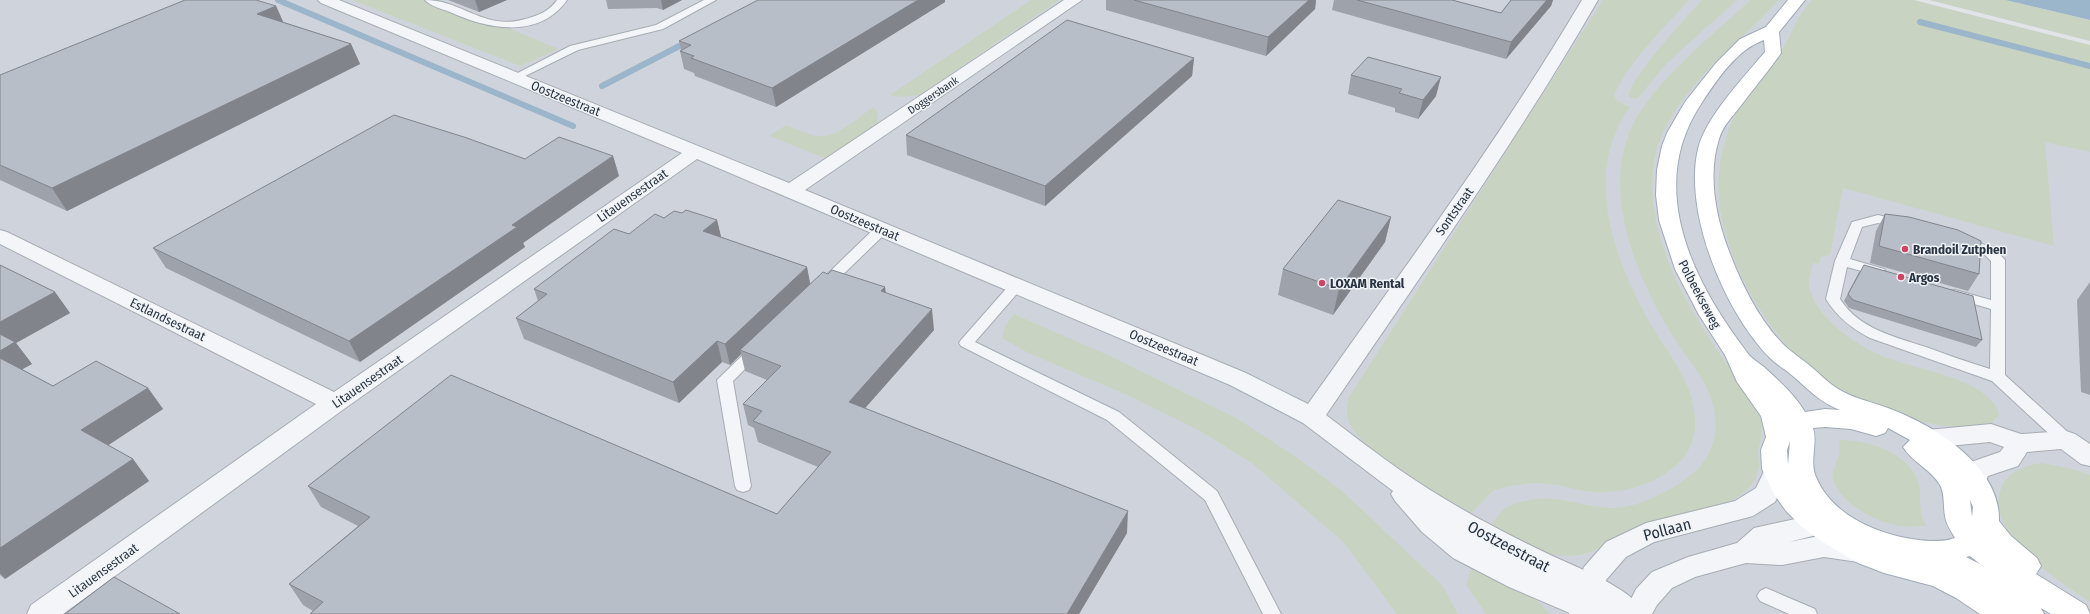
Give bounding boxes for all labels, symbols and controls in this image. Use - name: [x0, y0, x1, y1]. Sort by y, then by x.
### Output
- street label: Doggersbank: [906, 73, 962, 117]
- street label: Oostzeestraat: [529, 78, 603, 119]
- street label: Litauensestraat: [594, 165, 671, 225]
- street label: Sontstraat: [1432, 184, 1477, 238]
- street label: Oostzeestraat: [828, 201, 902, 244]
- place label: Brandoil Zutphen: [1913, 242, 2007, 257]
- marker: Brandoil Zutphen: [1900, 244, 1910, 254]
- street label: Polbeekseweg: [1675, 257, 1724, 332]
- place label: Argos: [1908, 270, 1940, 285]
- marker: Argos: [1896, 272, 1906, 282]
- place label: LOXAM Rental: [1330, 276, 1405, 291]
- marker: LOXAM Rental: [1317, 278, 1327, 288]
- street label: Estlandsestraat: [128, 295, 209, 345]
- street label: Oostzeestraat: [1127, 326, 1201, 369]
- street label: Litauensestraat: [329, 351, 406, 411]
- street label: Pollaan: [1641, 514, 1693, 545]
- street label: Oostzeestraat: [1464, 517, 1554, 576]
- street label: Litauensestraat: [66, 540, 142, 601]

